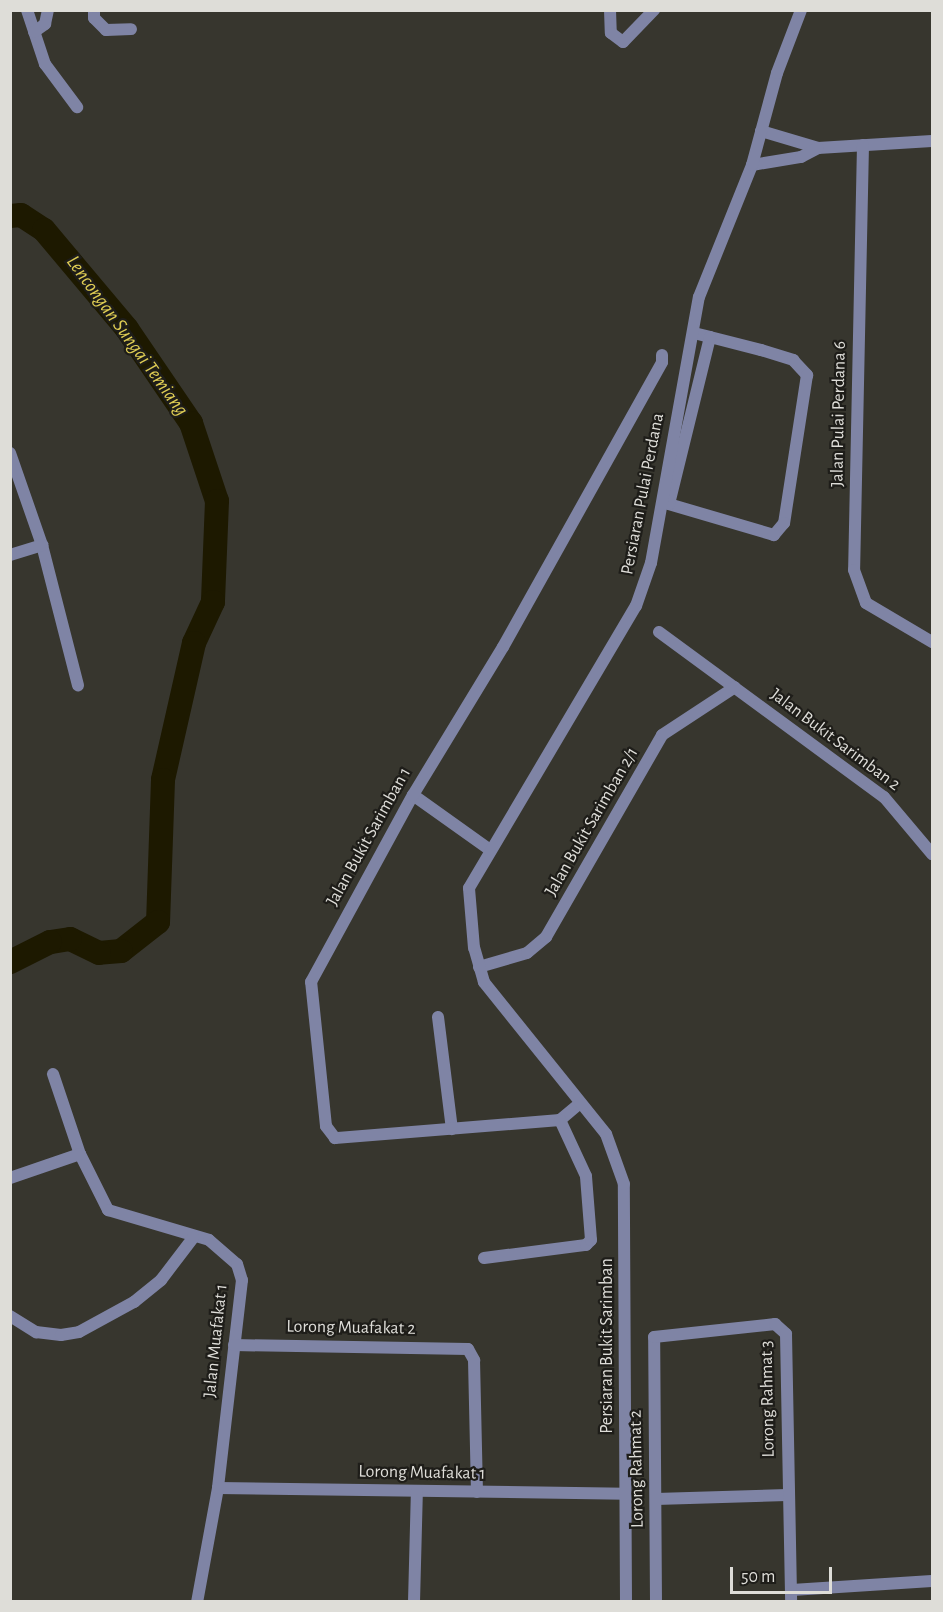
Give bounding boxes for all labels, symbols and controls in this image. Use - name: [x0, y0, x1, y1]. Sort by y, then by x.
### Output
- water label: Lencongan Sungai Temiang: [61, 251, 193, 421]
- street label: Jalan Pulai Perdana 6: [827, 341, 851, 487]
- street label: Persiaran Pulai Perdana: [617, 411, 669, 577]
- street label: Jalan Bukit Sarimban 2: [766, 684, 904, 796]
- street label: Jalan Bukit Sarimban 2/1: [541, 744, 643, 900]
- street label: Jalan Bukit Sarimban 1: [322, 764, 416, 910]
- street label: Persiaran Bukit Sarimban: [596, 1258, 618, 1434]
- street label: Jalan Muafakat 1: [199, 1283, 233, 1399]
- street label: Lorong Muafakat 2: [286, 1316, 416, 1340]
- street label: Lorong Rahmat 3: [756, 1340, 780, 1458]
- street label: Lorong Rahmat 2: [625, 1410, 649, 1528]
- street label: Lorong Muafakat 1: [358, 1461, 486, 1485]
- scale bar: [733, 1555, 835, 1593]
- text: 50 m: [741, 1568, 775, 1586]

